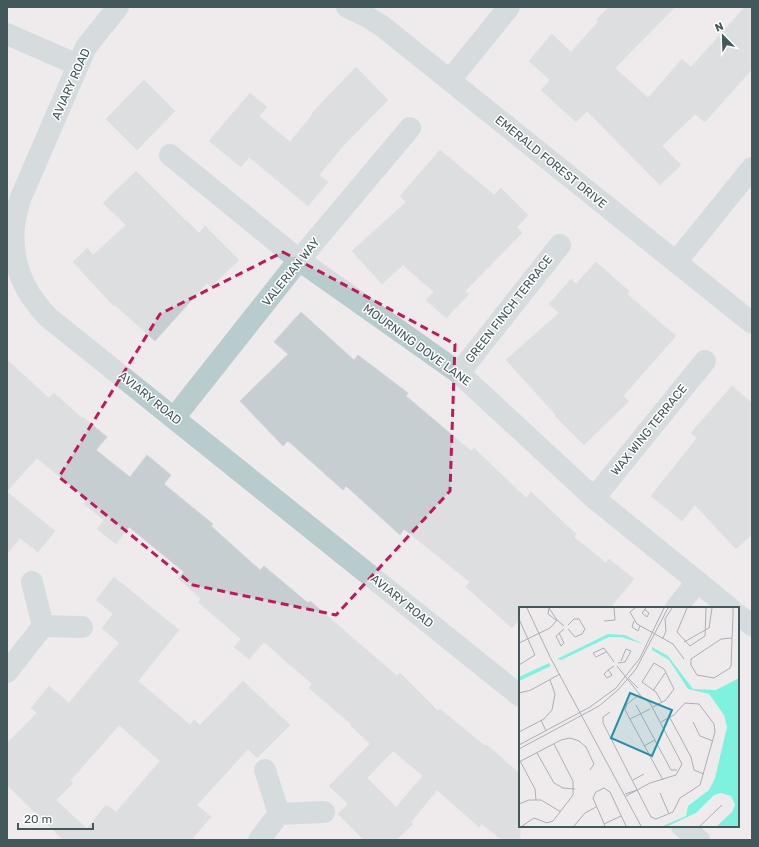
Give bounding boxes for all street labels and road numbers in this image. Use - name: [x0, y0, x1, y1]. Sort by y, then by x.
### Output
- street label: AVIARY ROAD: [49, 46, 93, 122]
- street label: EMERALD FOREST DRIVE: [492, 113, 610, 211]
- street label: VALERIAN WAY: [259, 235, 323, 309]
- street label: GREEN FINCH TERRACE: [463, 252, 555, 366]
- street label: MOURNING DOVE LANE: [360, 301, 474, 389]
- street label: AVIARY ROAD: [116, 368, 184, 428]
- street label: WAX WING TERRACE: [608, 382, 690, 478]
- street label: AVIARY ROAD: [368, 571, 436, 631]

